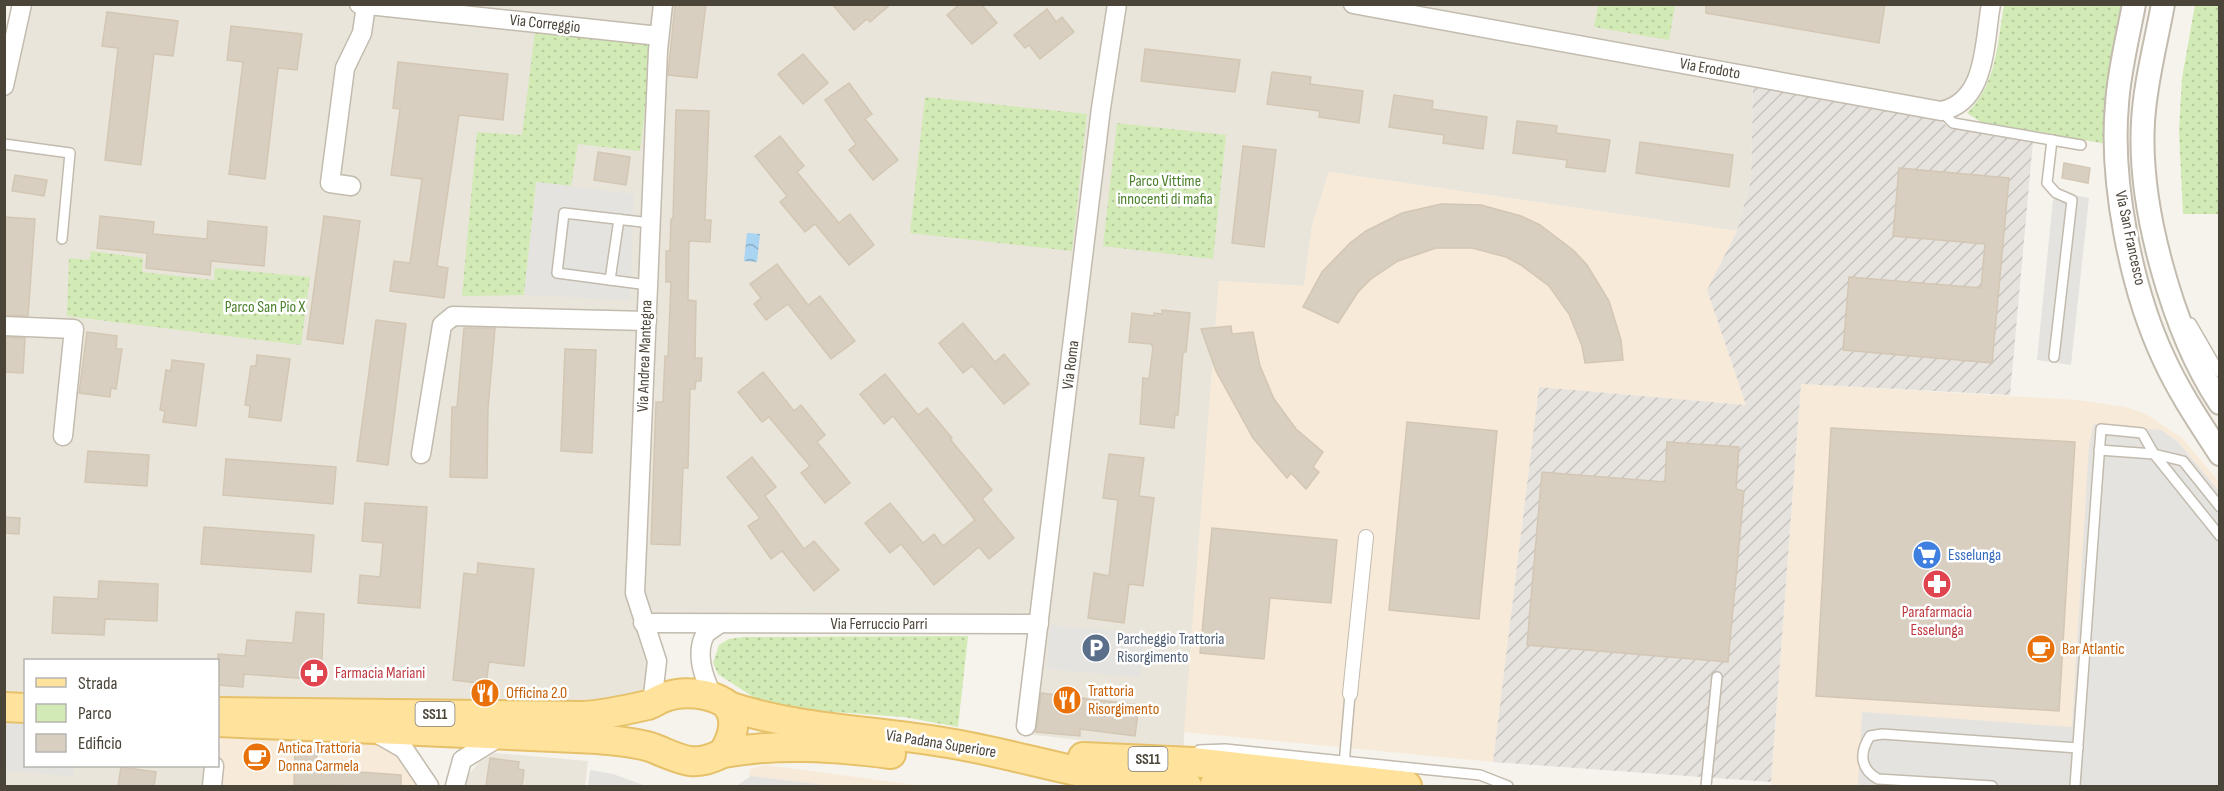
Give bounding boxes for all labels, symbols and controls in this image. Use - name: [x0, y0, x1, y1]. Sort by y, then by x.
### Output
- street label: Via Correggio: [509, 11, 581, 37]
- street label: Via Erodoto: [1678, 54, 1742, 84]
- park label: Parco Vittime innocenti di mafia: [1117, 172, 1213, 209]
- street label: Via San Francesco: [2111, 189, 2149, 287]
- park label: Parco San Pio X: [225, 298, 306, 317]
- street label: Via Andrea Mantegna: [634, 300, 656, 412]
- street label: Via Roma: [1059, 339, 1083, 391]
- supermarket icon: Esselunga: [1911, 539, 1943, 571]
- place label: Esselunga: [1948, 546, 2001, 565]
- pharmacy icon: Parafarmacia Esselunga: [1921, 568, 1953, 600]
- place label: Parafarmacia Esselunga: [1902, 603, 1972, 640]
- street label: Via Ferruccio Parri: [831, 615, 927, 634]
- place label: Parcheggio Trattoria Risorgimento: [1117, 630, 1224, 667]
- parking icon: Parcheggio Trattoria Risorgimento: [1080, 632, 1112, 664]
- cafe icon: Bar Atlantic: [2025, 633, 2057, 665]
- place label: Bar Atlantic: [2062, 640, 2125, 659]
- pharmacy icon: Farmacia Mariani: [298, 657, 330, 689]
- legend: [24, 659, 219, 767]
- place label: Farmacia Mariani: [335, 664, 425, 683]
- text: Strada: [78, 673, 118, 694]
- restaurant icon: Officina 2.0: [469, 677, 501, 709]
- place label: Trattoria Risorgimento: [1088, 682, 1159, 719]
- place label: Officina 2.0: [506, 684, 567, 703]
- restaurant icon: Trattoria Risorgimento: [1051, 684, 1083, 716]
- road number: SS11: [416, 702, 454, 726]
- text: Parco: [78, 703, 112, 724]
- street label: Via Padana Superiore: [884, 726, 998, 762]
- text: Edificio: [78, 733, 122, 754]
- place label: Antica Trattoria Donna Carmela: [277, 739, 361, 776]
- cafe icon: Antica Trattoria Donna Carmela: [241, 741, 273, 773]
- road number: SS11: [1128, 747, 1168, 771]

